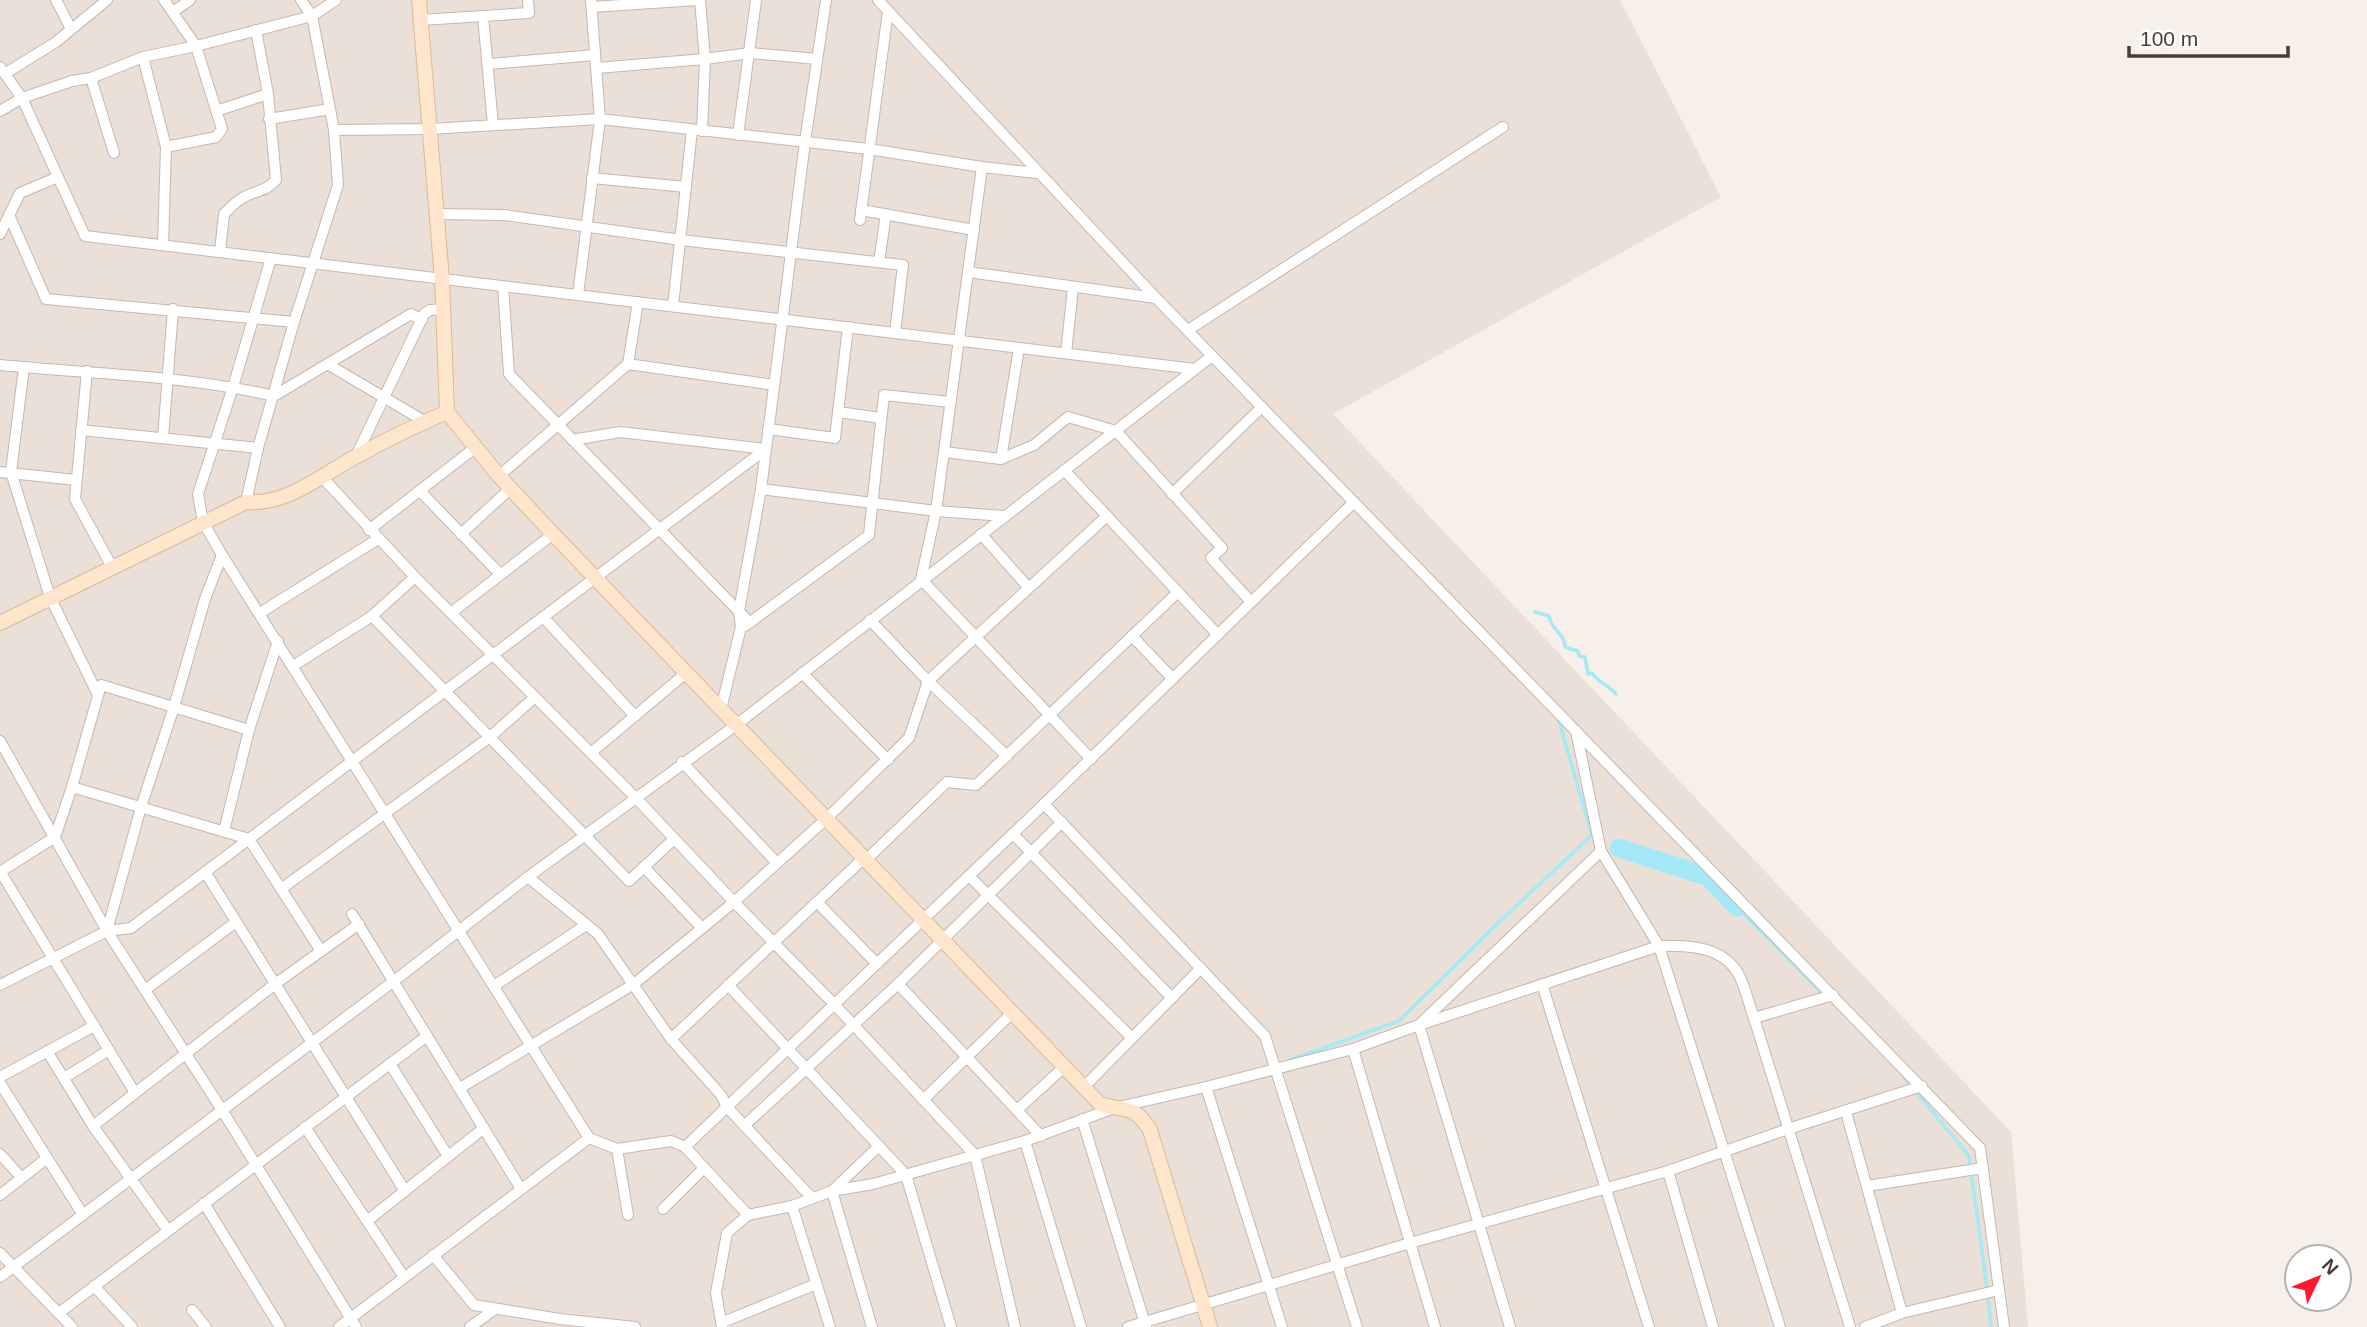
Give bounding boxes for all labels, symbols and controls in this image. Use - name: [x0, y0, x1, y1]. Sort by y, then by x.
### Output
- scale bar: [2129, 14, 2288, 58]
- text: 100 m: [2140, 27, 2198, 50]
- north arrow: [2283, 1243, 2353, 1313]
- text: N: [2318, 1255, 2342, 1279]

